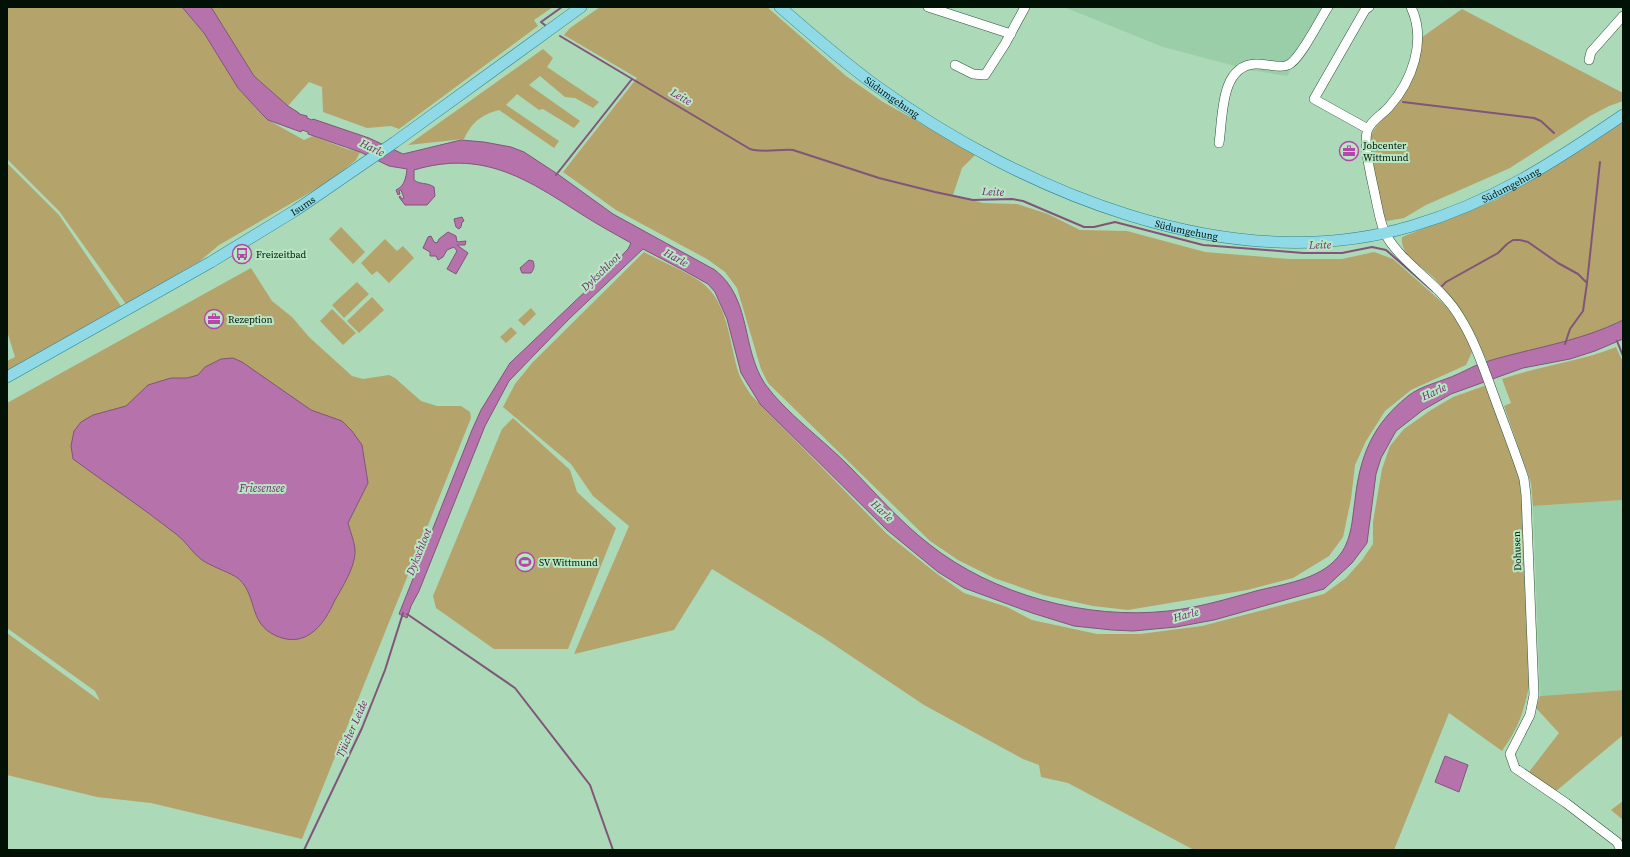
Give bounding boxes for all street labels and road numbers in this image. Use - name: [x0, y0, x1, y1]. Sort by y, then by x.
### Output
- street label: Südumgehung: [862, 73, 922, 120]
- street label: Südumgehung: [1479, 164, 1542, 205]
- street label: Isums: [288, 192, 318, 218]
- street label: Südumgehung: [1154, 216, 1219, 242]
- street label: Dohusen: [1510, 531, 1524, 571]

